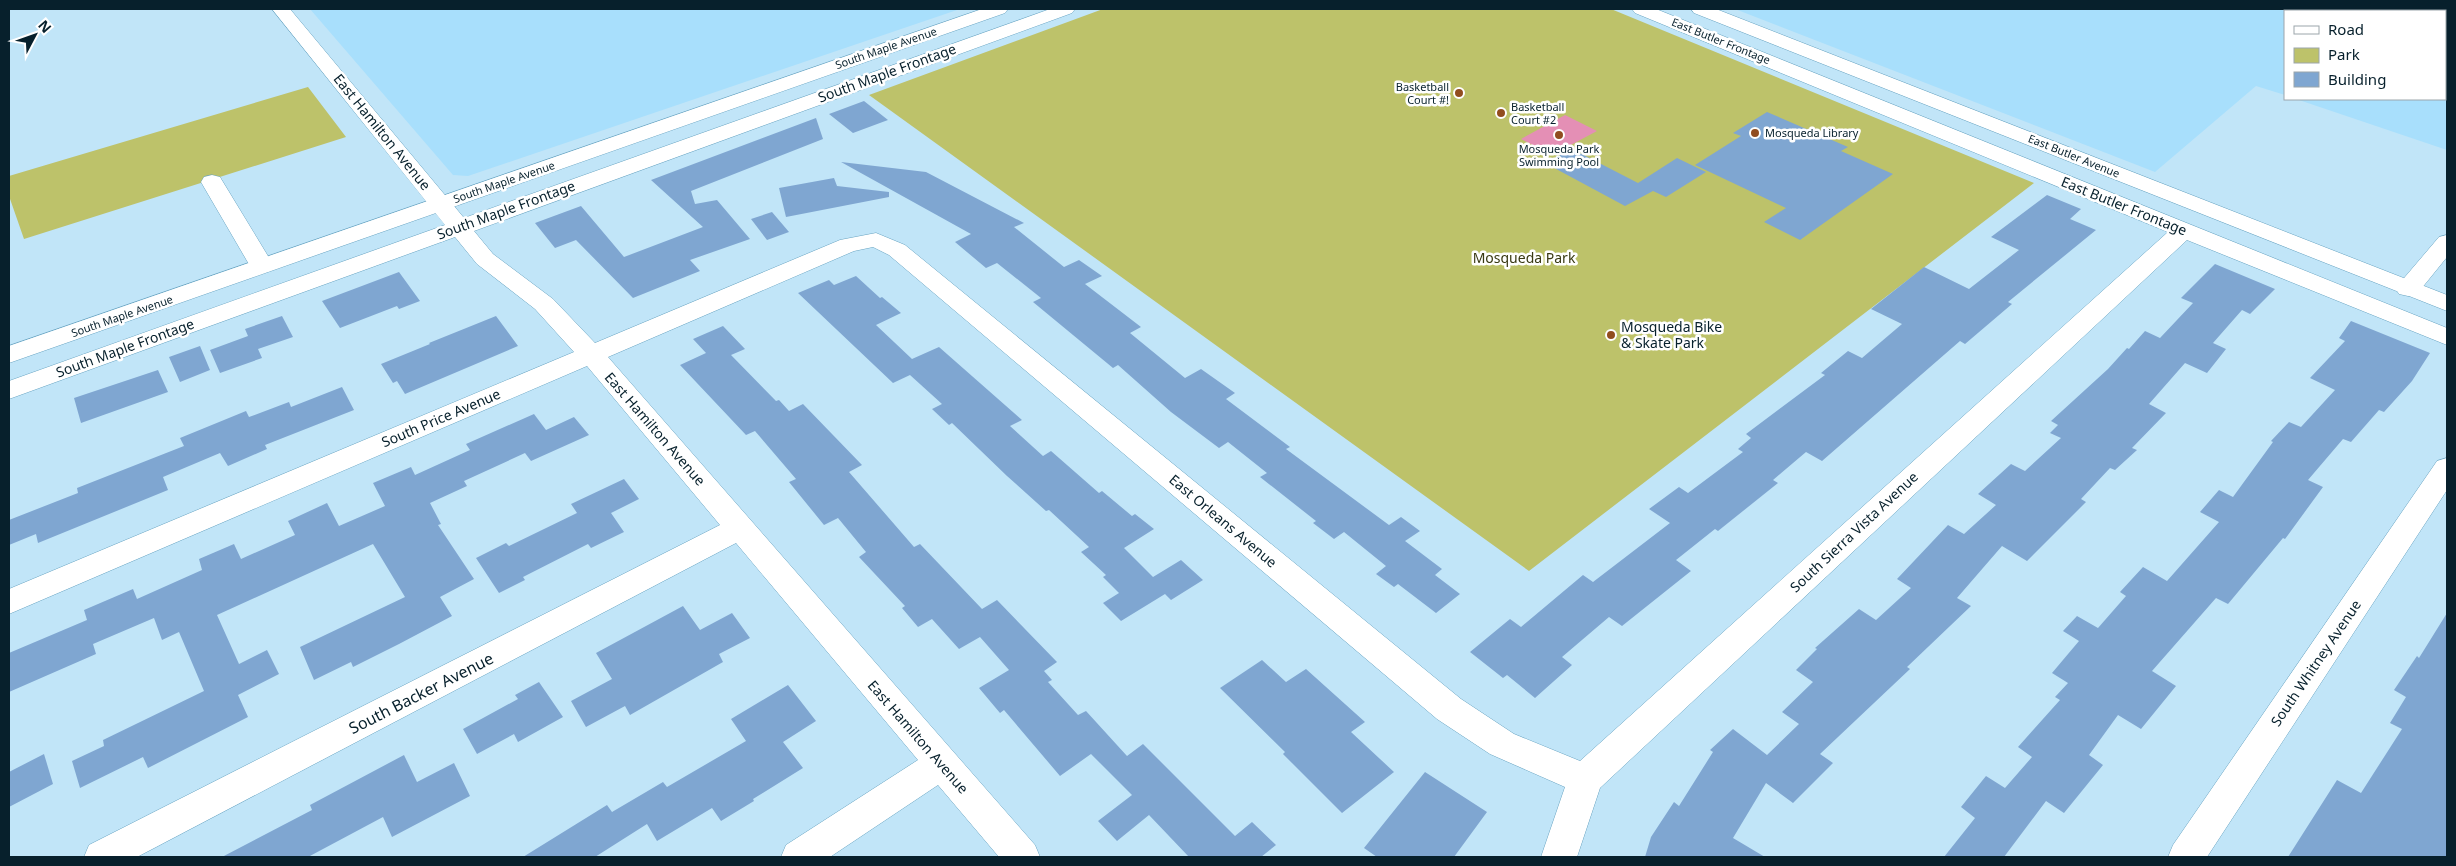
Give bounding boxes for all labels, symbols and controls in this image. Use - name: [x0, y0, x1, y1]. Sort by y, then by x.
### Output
- north arrow: [10, 10, 60, 60]
- legend: [2284, 10, 2446, 100]
- street label: East Butler Frontage: [1670, 14, 1773, 67]
- text: N: [34, 16, 56, 37]
- text: Road: [2328, 19, 2364, 39]
- street label: South Maple Avenue: [833, 23, 939, 72]
- street label: South Maple Frontage: [815, 39, 959, 106]
- text: Park: [2328, 44, 2360, 64]
- text: Building: [2328, 69, 2386, 89]
- street label: East Hamilton Avenue: [330, 70, 435, 194]
- place label: Basketball Court #!: [1396, 79, 1449, 107]
- marker: Basketball Court #!: [1453, 87, 1465, 99]
- place label: Basketball Court #2: [1511, 99, 1564, 127]
- marker: Basketball Court #2: [1495, 107, 1507, 119]
- place label: Mosqueda Library: [1765, 125, 1859, 140]
- marker: Mosqueda Library: [1749, 127, 1761, 139]
- marker: Mosqueda Park Swimming Pool: [1553, 129, 1565, 141]
- street label: East Butler Avenue: [2026, 130, 2122, 181]
- place label: Mosqueda Park Swimming Pool: [1519, 141, 1599, 169]
- street label: South Maple Avenue: [451, 157, 557, 206]
- street label: East Butler Frontage: [2058, 172, 2190, 239]
- street label: South Maple Frontage: [434, 176, 578, 243]
- park label: Mosqueda Park: [1473, 248, 1576, 267]
- street label: South Maple Avenue: [69, 291, 175, 340]
- street label: South Maple Frontage: [53, 314, 197, 381]
- place label: Mosqueda Bike & Skate Park: [1621, 317, 1722, 352]
- marker: Mosqueda Bike & Skate Park: [1605, 329, 1617, 341]
- street label: East Hamilton Avenue: [601, 368, 710, 490]
- street label: South Price Avenue: [378, 384, 503, 451]
- street label: South Sierra Vista Avenue: [1786, 467, 1922, 596]
- street label: East Orleans Avenue: [1165, 470, 1281, 571]
- street label: South Whitney Avenue: [2266, 596, 2365, 730]
- street label: South Backer Avenue: [345, 647, 497, 739]
- street label: East Hamilton Avenue: [864, 676, 973, 798]

